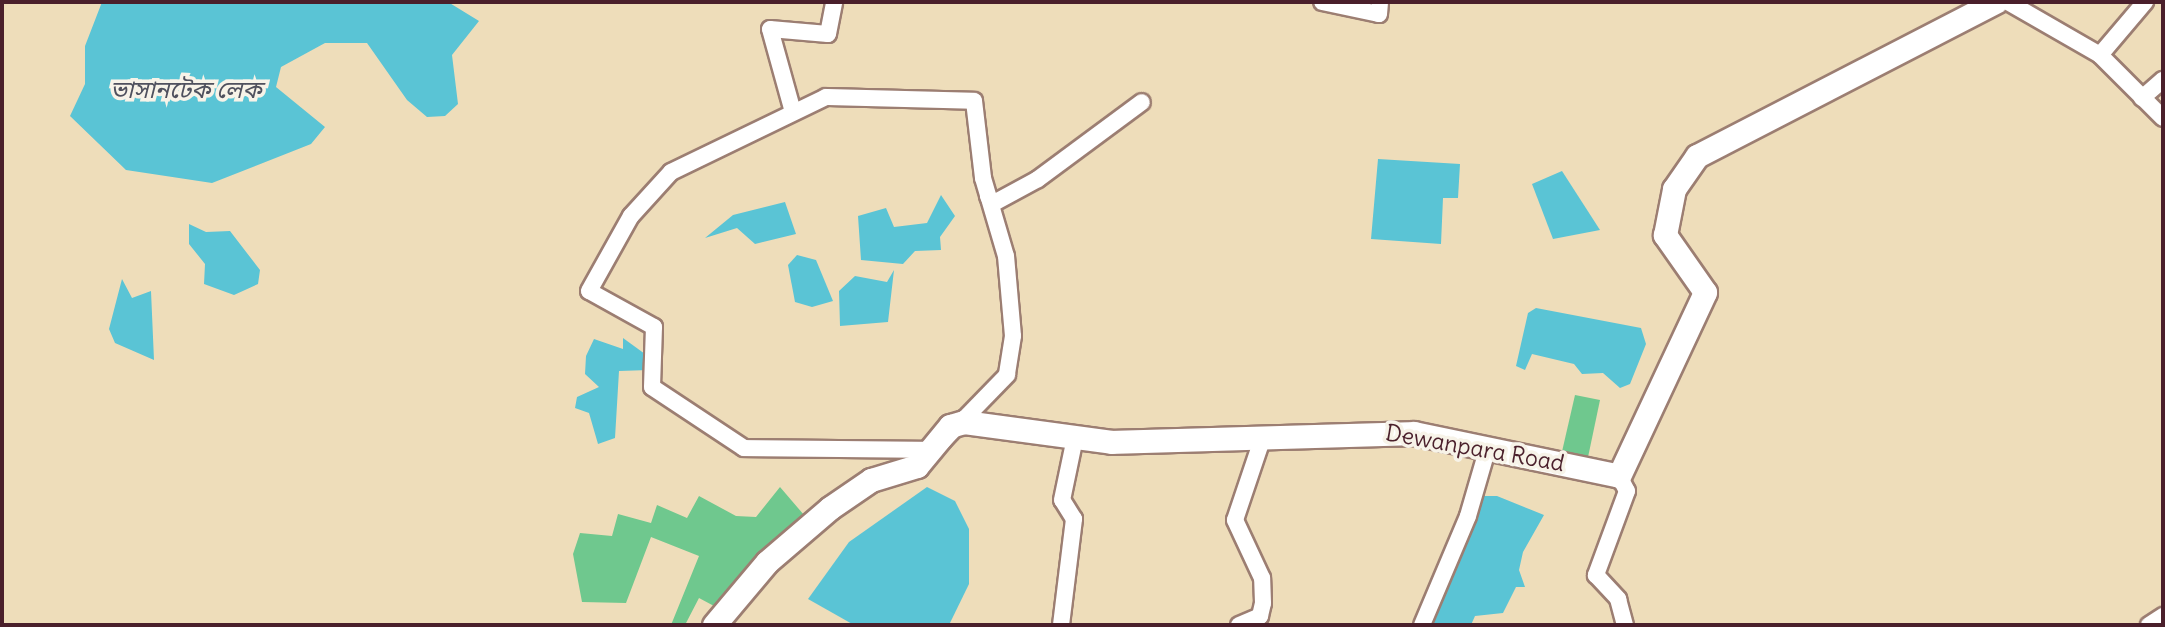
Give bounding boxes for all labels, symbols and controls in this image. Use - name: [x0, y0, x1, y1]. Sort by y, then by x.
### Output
- water label: ভাসানটেক লেক: [110, 76, 262, 104]
- street label: Dewanpara Road: [1383, 419, 1567, 477]

